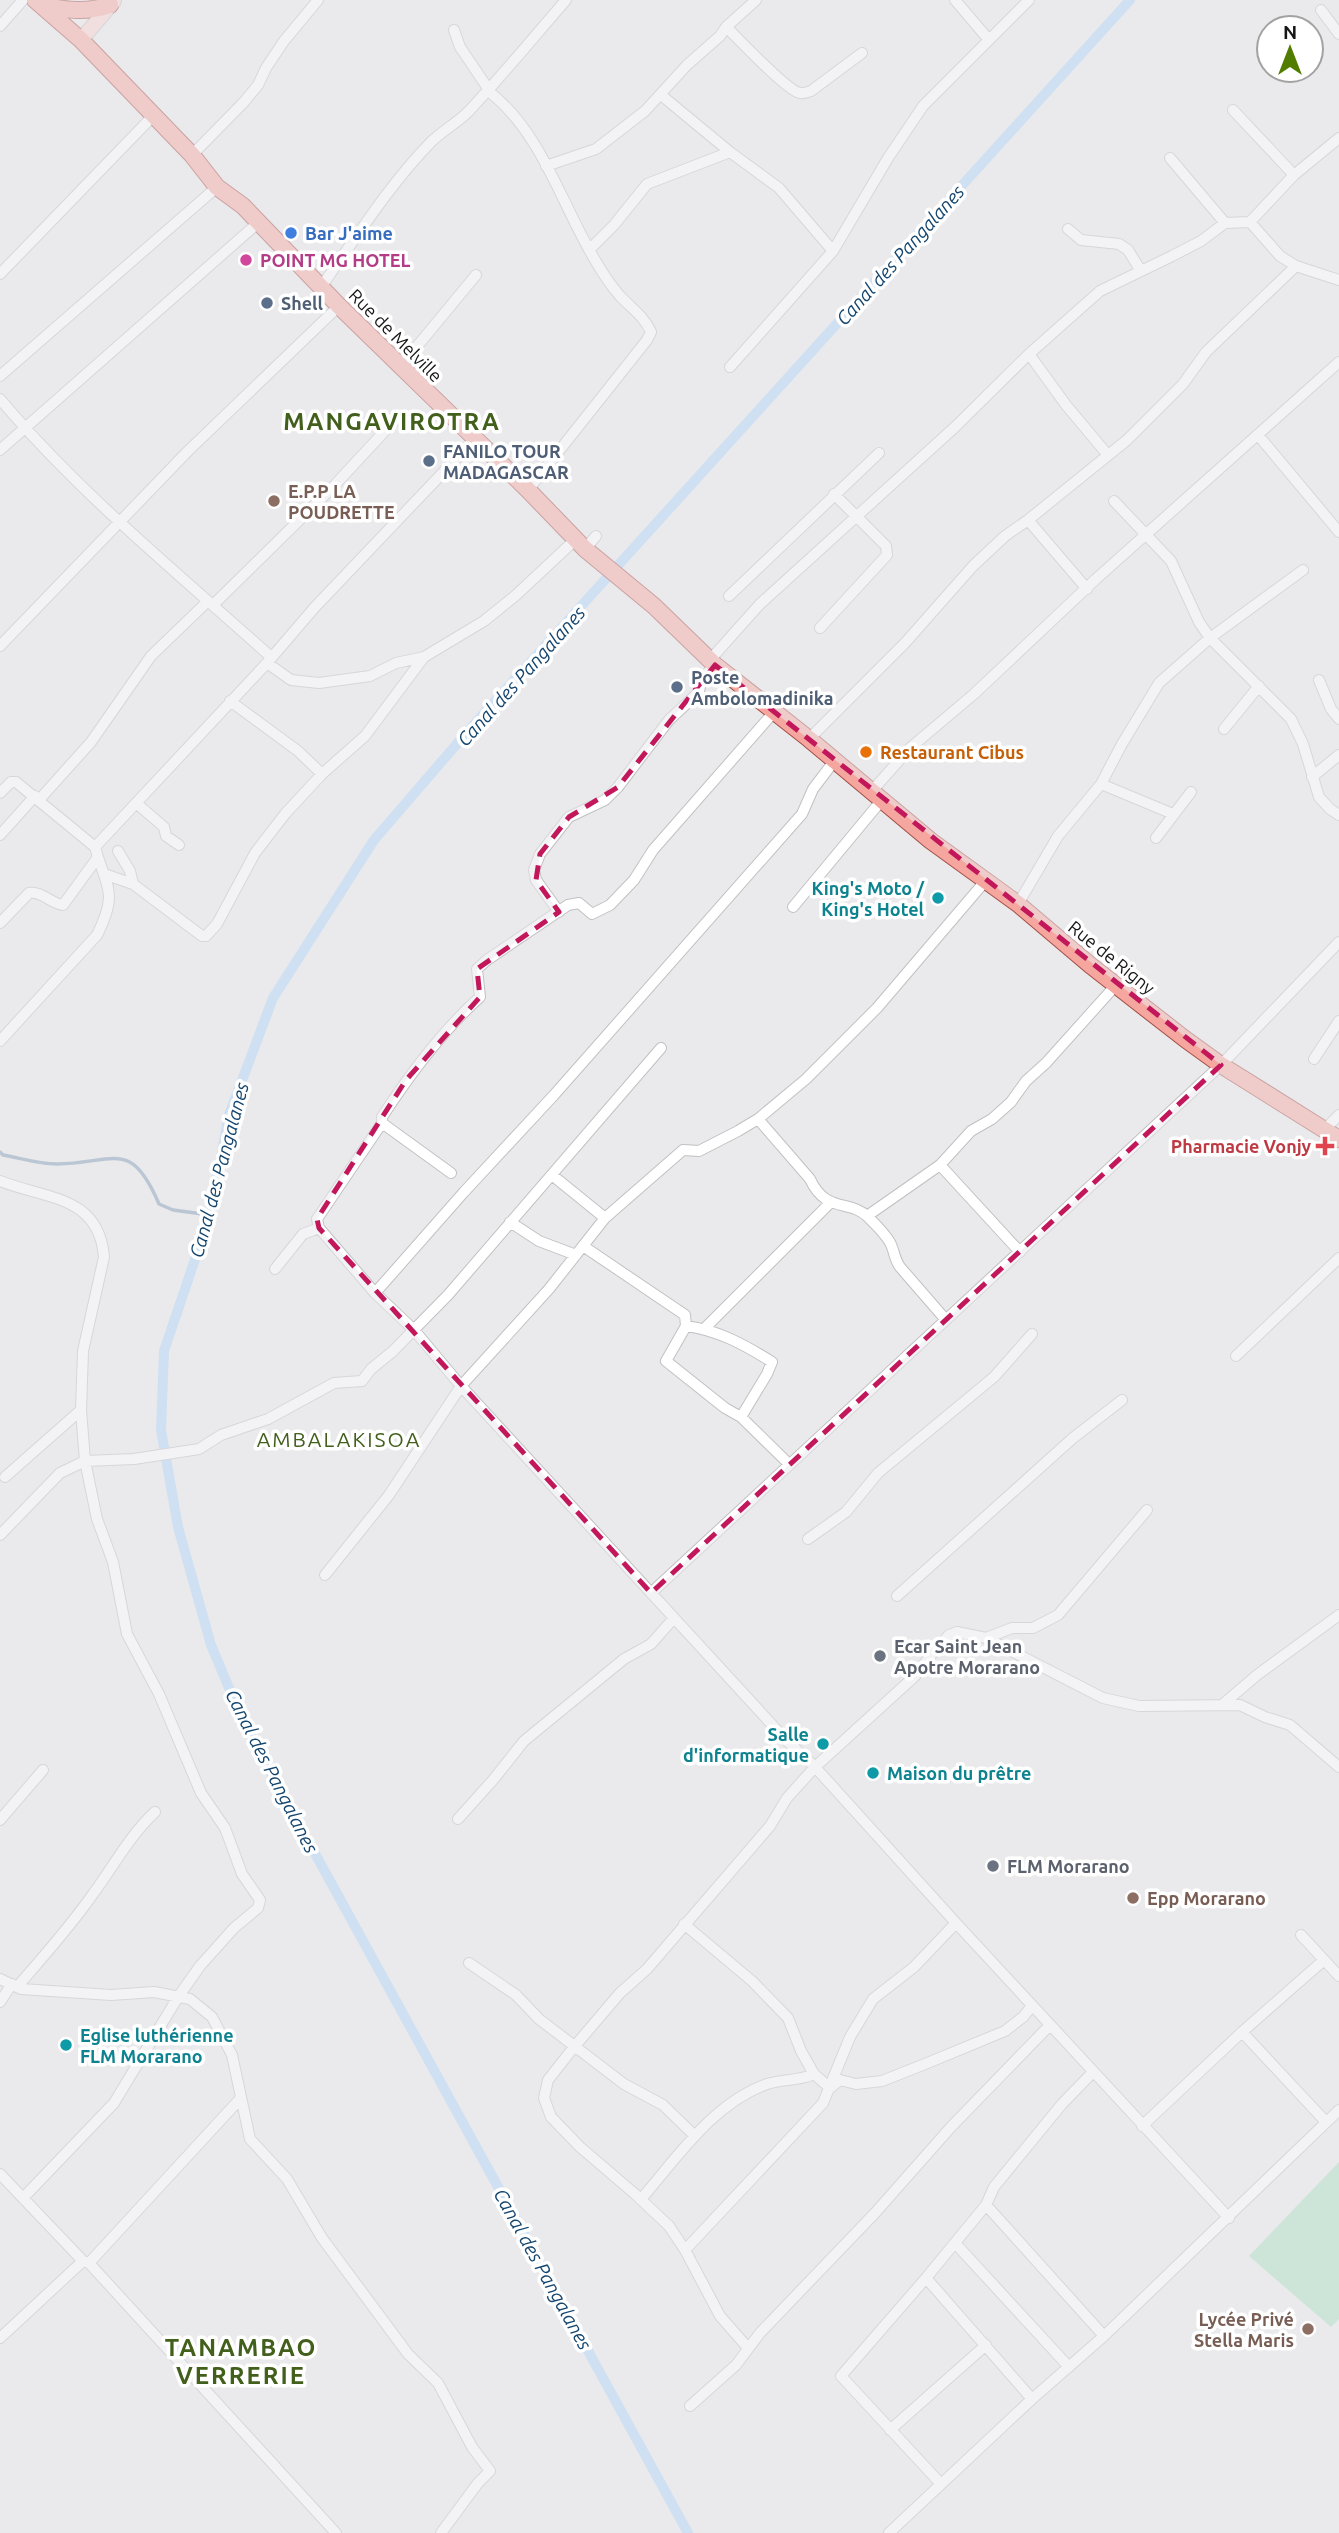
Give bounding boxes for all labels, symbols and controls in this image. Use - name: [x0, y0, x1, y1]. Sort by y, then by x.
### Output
- north arrow: [1255, 14, 1325, 84]
- text: N: [1283, 21, 1297, 43]
- water label: Canal des Pangalanes: [831, 180, 969, 330]
- place label: Bar J'aime: [305, 223, 393, 243]
- marker: Bar J'aime: [283, 225, 299, 241]
- place label: POINT MG HOTEL: [260, 250, 411, 270]
- marker: POINT MG HOTEL: [238, 252, 254, 268]
- street label: Rue de Melville: [345, 284, 447, 386]
- place label: Shell: [281, 293, 324, 313]
- marker: Shell: [259, 295, 275, 311]
- district label: MANGAVIROTRA: [283, 408, 501, 435]
- place label: FANILO TOUR MADAGASCAR: [443, 441, 569, 482]
- marker: FANILO TOUR MADAGASCAR: [421, 453, 437, 469]
- place label: E.P.P LA POUDRETTE: [288, 481, 395, 522]
- marker: E.P.P LA POUDRETTE: [266, 493, 282, 509]
- water label: Canal des Pangalanes: [452, 601, 590, 751]
- place label: Poste Ambolomadinika: [691, 667, 833, 708]
- marker: Poste Ambolomadinika: [669, 679, 685, 695]
- place label: Restaurant Cibus: [880, 742, 1024, 762]
- marker: Restaurant Cibus: [858, 744, 874, 760]
- place label: King's Moto / King's Hotel: [811, 878, 925, 919]
- marker: King's Moto / King's Hotel: [930, 890, 946, 906]
- street label: Rue de Rigny: [1065, 916, 1159, 998]
- water label: Canal des Pangalanes: [185, 1080, 253, 1260]
- place label: Pharmacie Vonjy: [1171, 1136, 1311, 1156]
- marker: Pharmacie Vonjy: [1317, 1138, 1333, 1154]
- district label: AMBALAKISOA: [257, 1427, 421, 1451]
- place label: Ecar Saint Jean Apotre Morarano: [894, 1636, 1040, 1677]
- marker: Ecar Saint Jean Apotre Morarano: [872, 1648, 888, 1664]
- water label: Canal des Pangalanes: [221, 1685, 323, 1857]
- place label: Salle d'informatique: [683, 1724, 809, 1765]
- marker: Salle d'informatique: [815, 1736, 831, 1752]
- place label: Maison du prêtre: [887, 1763, 1031, 1783]
- marker: Maison du prêtre: [865, 1765, 881, 1781]
- place label: FLM Morarano: [1007, 1856, 1130, 1876]
- marker: FLM Morarano: [985, 1858, 1001, 1874]
- place label: Epp Morarano: [1147, 1888, 1266, 1908]
- marker: Epp Morarano: [1125, 1890, 1141, 1906]
- place label: Eglise luthérienne FLM Morarano: [80, 2025, 234, 2066]
- marker: Eglise luthérienne FLM Morarano: [58, 2037, 74, 2053]
- water label: Canal des Pangalanes: [490, 2185, 596, 2353]
- place label: Lycée Privé Stella Maris: [1194, 2309, 1294, 2350]
- marker: Lycée Privé Stella Maris: [1300, 2321, 1316, 2337]
- district label: TANAMBAO VERRERIE: [165, 2334, 317, 2389]

